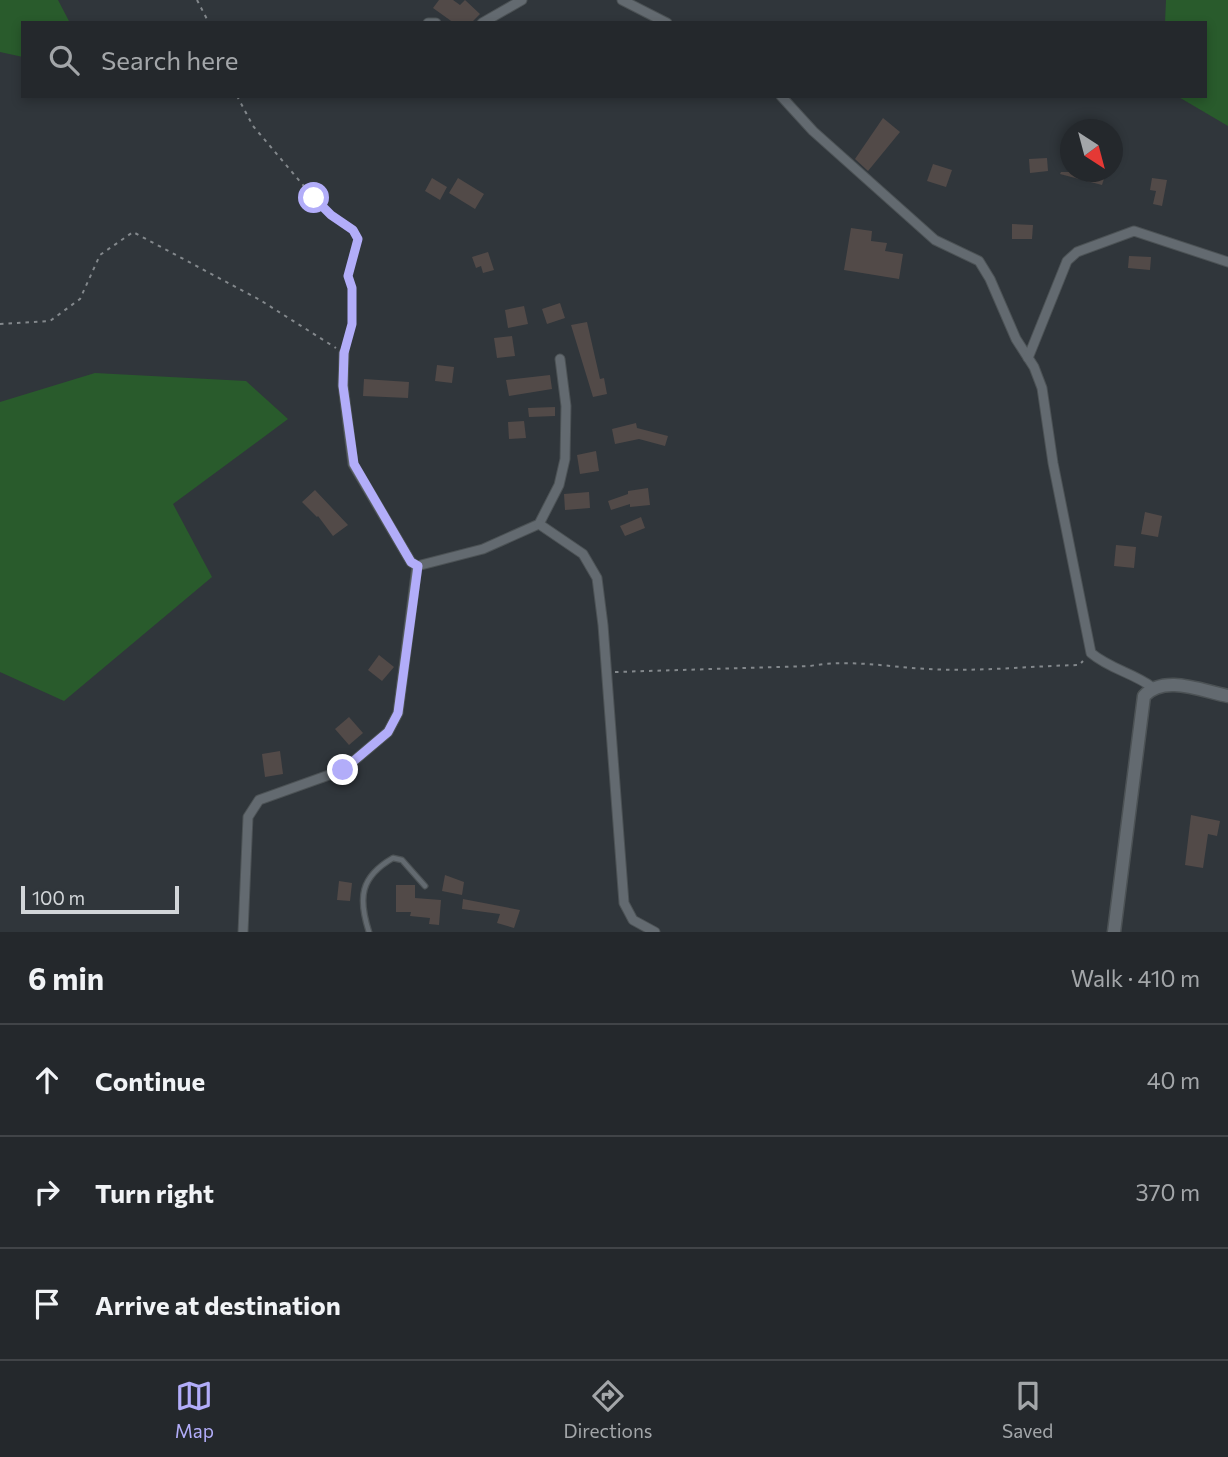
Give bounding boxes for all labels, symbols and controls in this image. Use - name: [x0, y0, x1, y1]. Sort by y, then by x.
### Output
- search box: [21, 21, 1207, 98]
- icon: search: [45, 41, 83, 79]
- text: Search here: [101, 44, 239, 75]
- north arrow: [1060, 119, 1123, 182]
- route start: [298, 182, 329, 213]
- route end: [327, 754, 358, 785]
- scale bar: [21, 883, 178, 915]
- text: 100 m: [32, 886, 85, 909]
- text: 6 min: [28, 959, 104, 996]
- text: Walk · 410 m: [1071, 964, 1200, 992]
- icon: ahead: [28, 1061, 66, 1099]
- text: Continue: [95, 1065, 205, 1096]
- text: 40 m: [1147, 1066, 1200, 1094]
- icon: right: [28, 1173, 66, 1211]
- text: Turn right: [95, 1177, 214, 1208]
- text: 370 m: [1135, 1178, 1200, 1206]
- icon: arrive: [28, 1285, 66, 1323]
- text: Arrive at destination: [95, 1289, 341, 1320]
- tab: Map: [175, 1377, 214, 1442]
- tab: Directions: [563, 1377, 653, 1442]
- tab: Saved: [1002, 1377, 1053, 1442]

